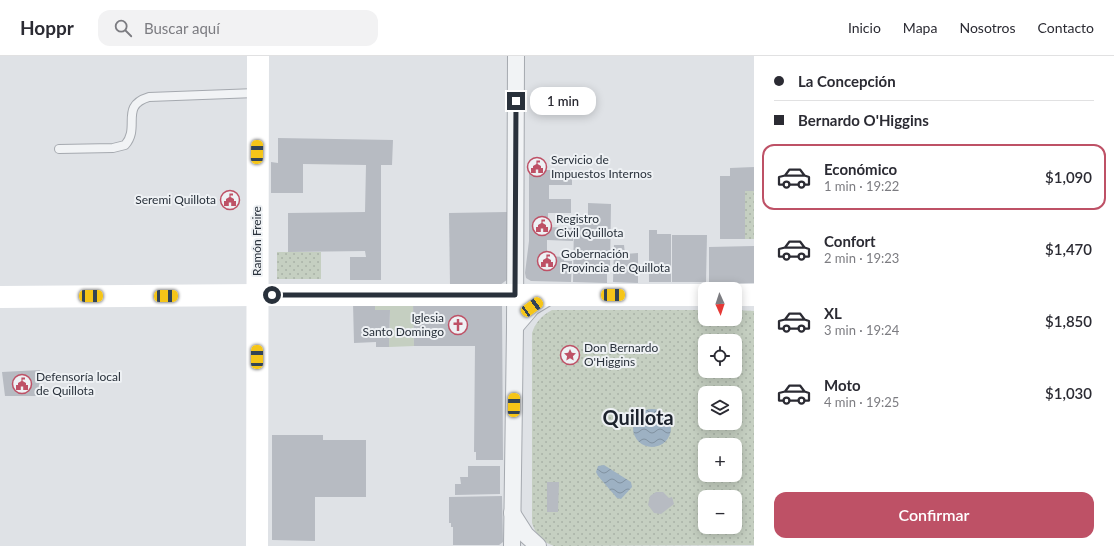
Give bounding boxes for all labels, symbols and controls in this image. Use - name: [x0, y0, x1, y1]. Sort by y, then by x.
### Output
- search box: [98, 10, 378, 46]
- text: Hoppr: [20, 16, 74, 39]
- icon: search: [112, 17, 134, 39]
- text: Buscar aquí: [144, 19, 220, 37]
- text: Inicio: [848, 19, 881, 36]
- text: Mapa: [903, 19, 937, 36]
- text: Nosotros: [959, 19, 1016, 36]
- text: Contacto: [1038, 19, 1094, 36]
- text: La Concepción: [798, 72, 896, 90]
- callout: 1 min: [530, 87, 596, 115]
- route end: [507, 92, 525, 110]
- text: 1 min: [547, 93, 579, 109]
- text: Bernardo O'Higgins: [798, 111, 929, 129]
- car: [251, 140, 263, 164]
- place label: Servicio de Impuestos Internos: [551, 152, 652, 181]
- public building icon: Servicio de Impuestos Internos: [526, 156, 548, 178]
- icon: car: [776, 159, 812, 195]
- text: Económico: [824, 160, 897, 178]
- text: $1,090: [1045, 168, 1092, 186]
- text: 1 min · 19:22: [824, 178, 899, 194]
- public building icon: Seremi Quillota: [219, 189, 241, 211]
- place label: Seremi Quillota: [135, 192, 216, 207]
- street label: Ramón Freire: [249, 206, 264, 276]
- place label: Registro Civil Quillota: [556, 211, 624, 240]
- public building icon: Registro Civil Quillota: [531, 215, 553, 237]
- icon: car: [776, 231, 812, 267]
- text: Confort: [824, 232, 876, 250]
- text: $1,470: [1045, 240, 1092, 258]
- place label: Gobernación Provincia de Quillota: [561, 246, 670, 275]
- public building icon: Gobernación Provincia de Quillota: [536, 250, 558, 272]
- text: 2 min · 19:23: [824, 250, 899, 266]
- north arrow: [698, 282, 742, 326]
- map controls: [698, 282, 742, 534]
- route start: [263, 286, 281, 304]
- car: [601, 289, 625, 301]
- car: [79, 290, 103, 302]
- car: [154, 290, 178, 302]
- car: [519, 295, 545, 319]
- icon: car: [776, 303, 812, 339]
- text: XL: [824, 304, 842, 322]
- place label: Iglesia Santo Domingo: [363, 310, 444, 339]
- text: $1,850: [1045, 312, 1092, 330]
- church icon: Iglesia Santo Domingo: [447, 314, 469, 336]
- text: 3 min · 19:24: [824, 322, 899, 338]
- button: locate: [698, 334, 742, 378]
- place label: Don Bernardo O'Higgins: [584, 340, 659, 369]
- place icon: Don Bernardo O'Higgins: [559, 344, 581, 366]
- car: [251, 345, 263, 369]
- place label: Defensoría local de Quillota: [36, 369, 121, 398]
- public building icon: Defensoría local de Quillota: [11, 373, 33, 395]
- icon: car: [776, 375, 812, 411]
- text: Moto: [824, 376, 861, 394]
- text: $1,030: [1045, 384, 1092, 402]
- button: layers: [698, 386, 742, 430]
- car: [508, 393, 520, 417]
- text: 4 min · 19:25: [824, 394, 899, 410]
- district label: Quillota: [602, 405, 674, 429]
- button: +: [698, 438, 742, 482]
- button: −: [698, 490, 742, 534]
- button: Confirmar: [774, 492, 1094, 538]

